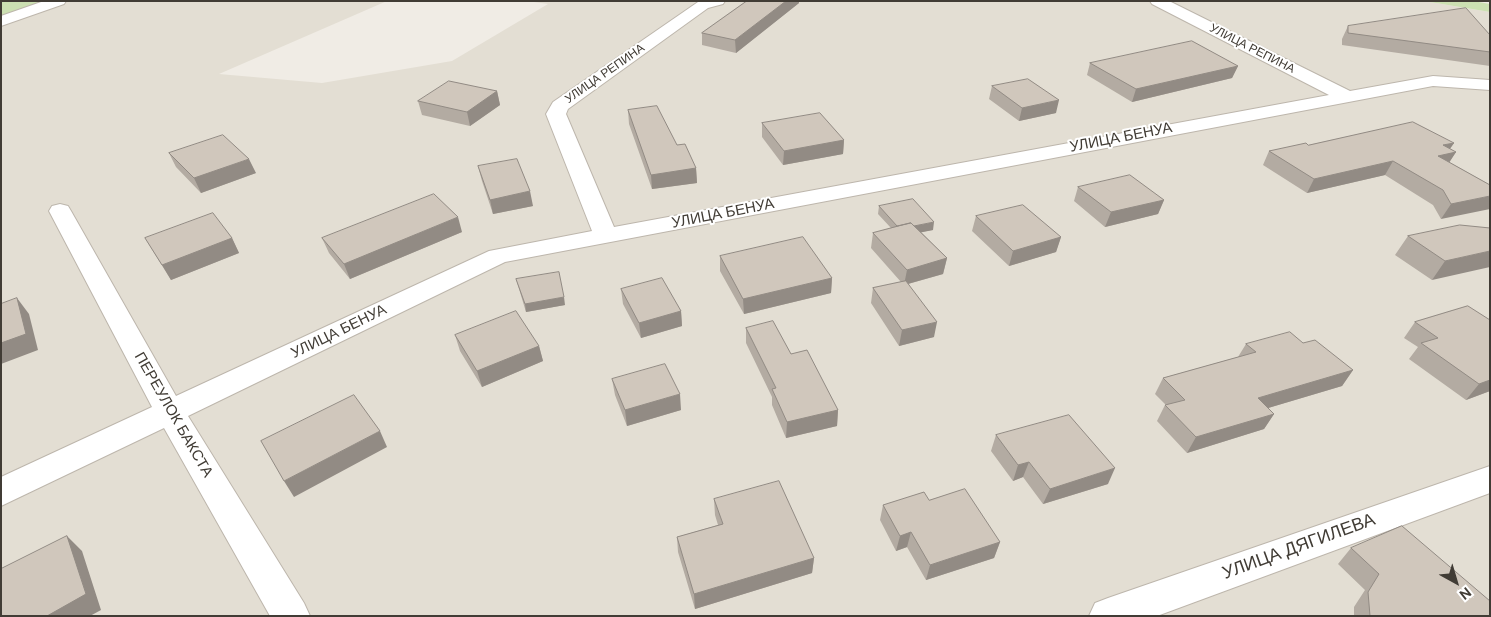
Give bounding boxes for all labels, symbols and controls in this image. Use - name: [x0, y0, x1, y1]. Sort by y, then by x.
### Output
- street label: УЛИЦА РЕПИНА: [1207, 21, 1297, 77]
- street label: УЛИЦА РЕПИНА: [562, 41, 648, 107]
- street label: УЛИЦА БЕНУА: [1068, 119, 1174, 157]
- street label: УЛИЦА БЕНУА: [670, 195, 776, 233]
- street label: УЛИЦА БЕНУА: [288, 301, 390, 363]
- street label: ПЕРЕУЛОК БАКСТА: [130, 349, 216, 481]
- street label: УЛИЦА ДЯГИЛЕВА: [1220, 509, 1378, 585]
- north arrow: [1431, 557, 1481, 607]
- text: N: [1456, 583, 1475, 604]

